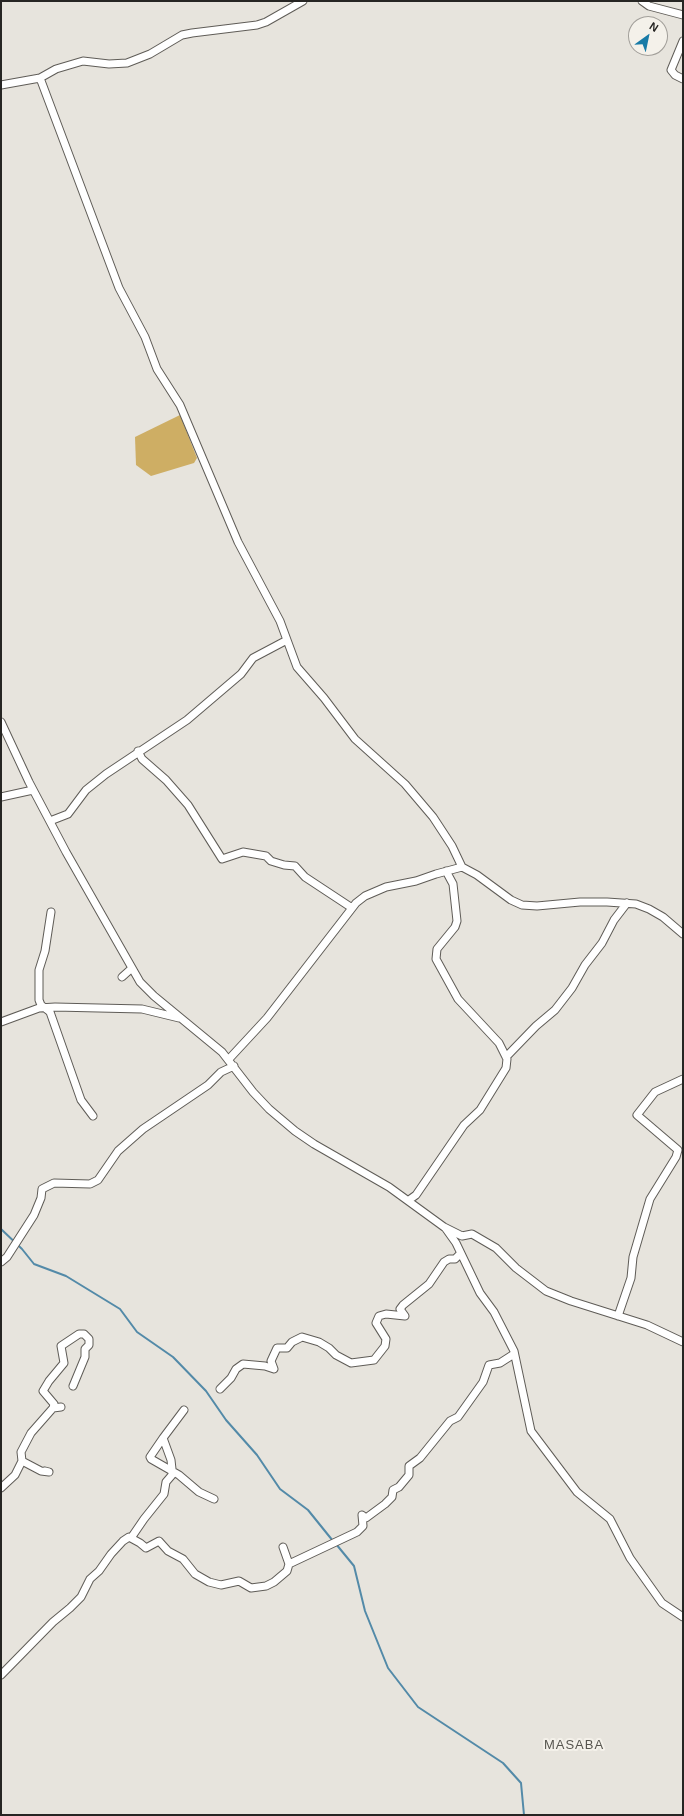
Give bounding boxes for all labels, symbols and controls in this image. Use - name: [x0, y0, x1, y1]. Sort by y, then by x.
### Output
- north arrow: [628, 16, 668, 56]
- text: N: [647, 20, 661, 34]
- district label: MASABA: [544, 1737, 604, 1753]

